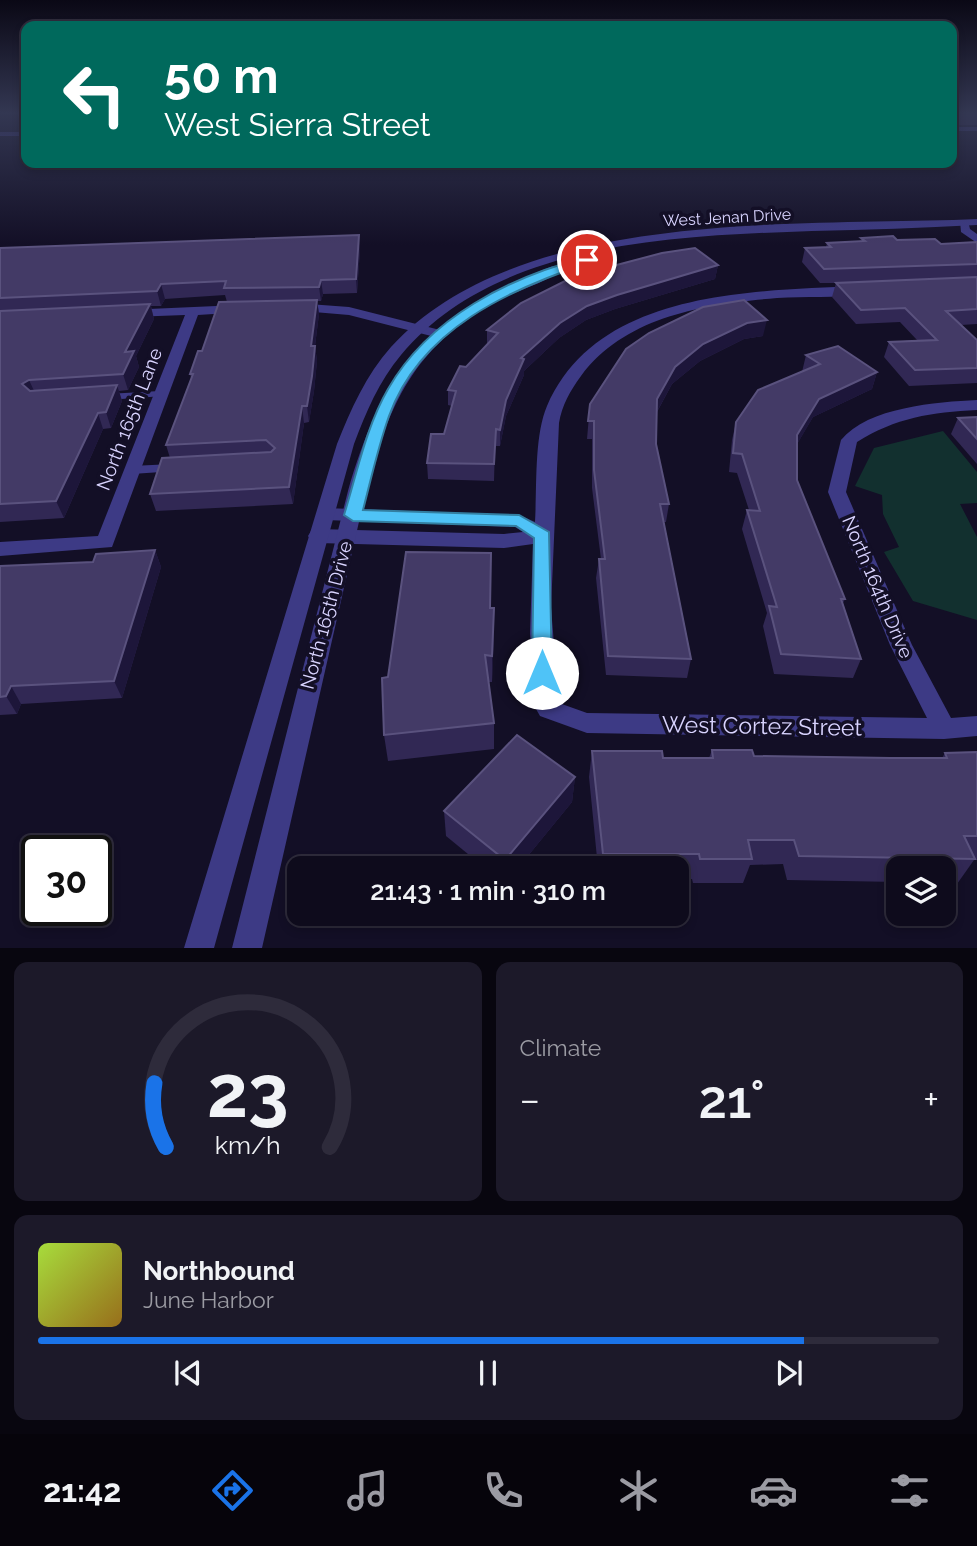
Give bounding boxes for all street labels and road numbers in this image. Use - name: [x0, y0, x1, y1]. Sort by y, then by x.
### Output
- street label: West Jenan Drive: [662, 205, 792, 230]
- street label: North 165th Lane: [92, 345, 166, 493]
- street label: North 164th Drive: [838, 513, 918, 661]
- street label: North 165th Drive: [296, 539, 356, 691]
- street label: West Cortez Street: [662, 710, 863, 741]

